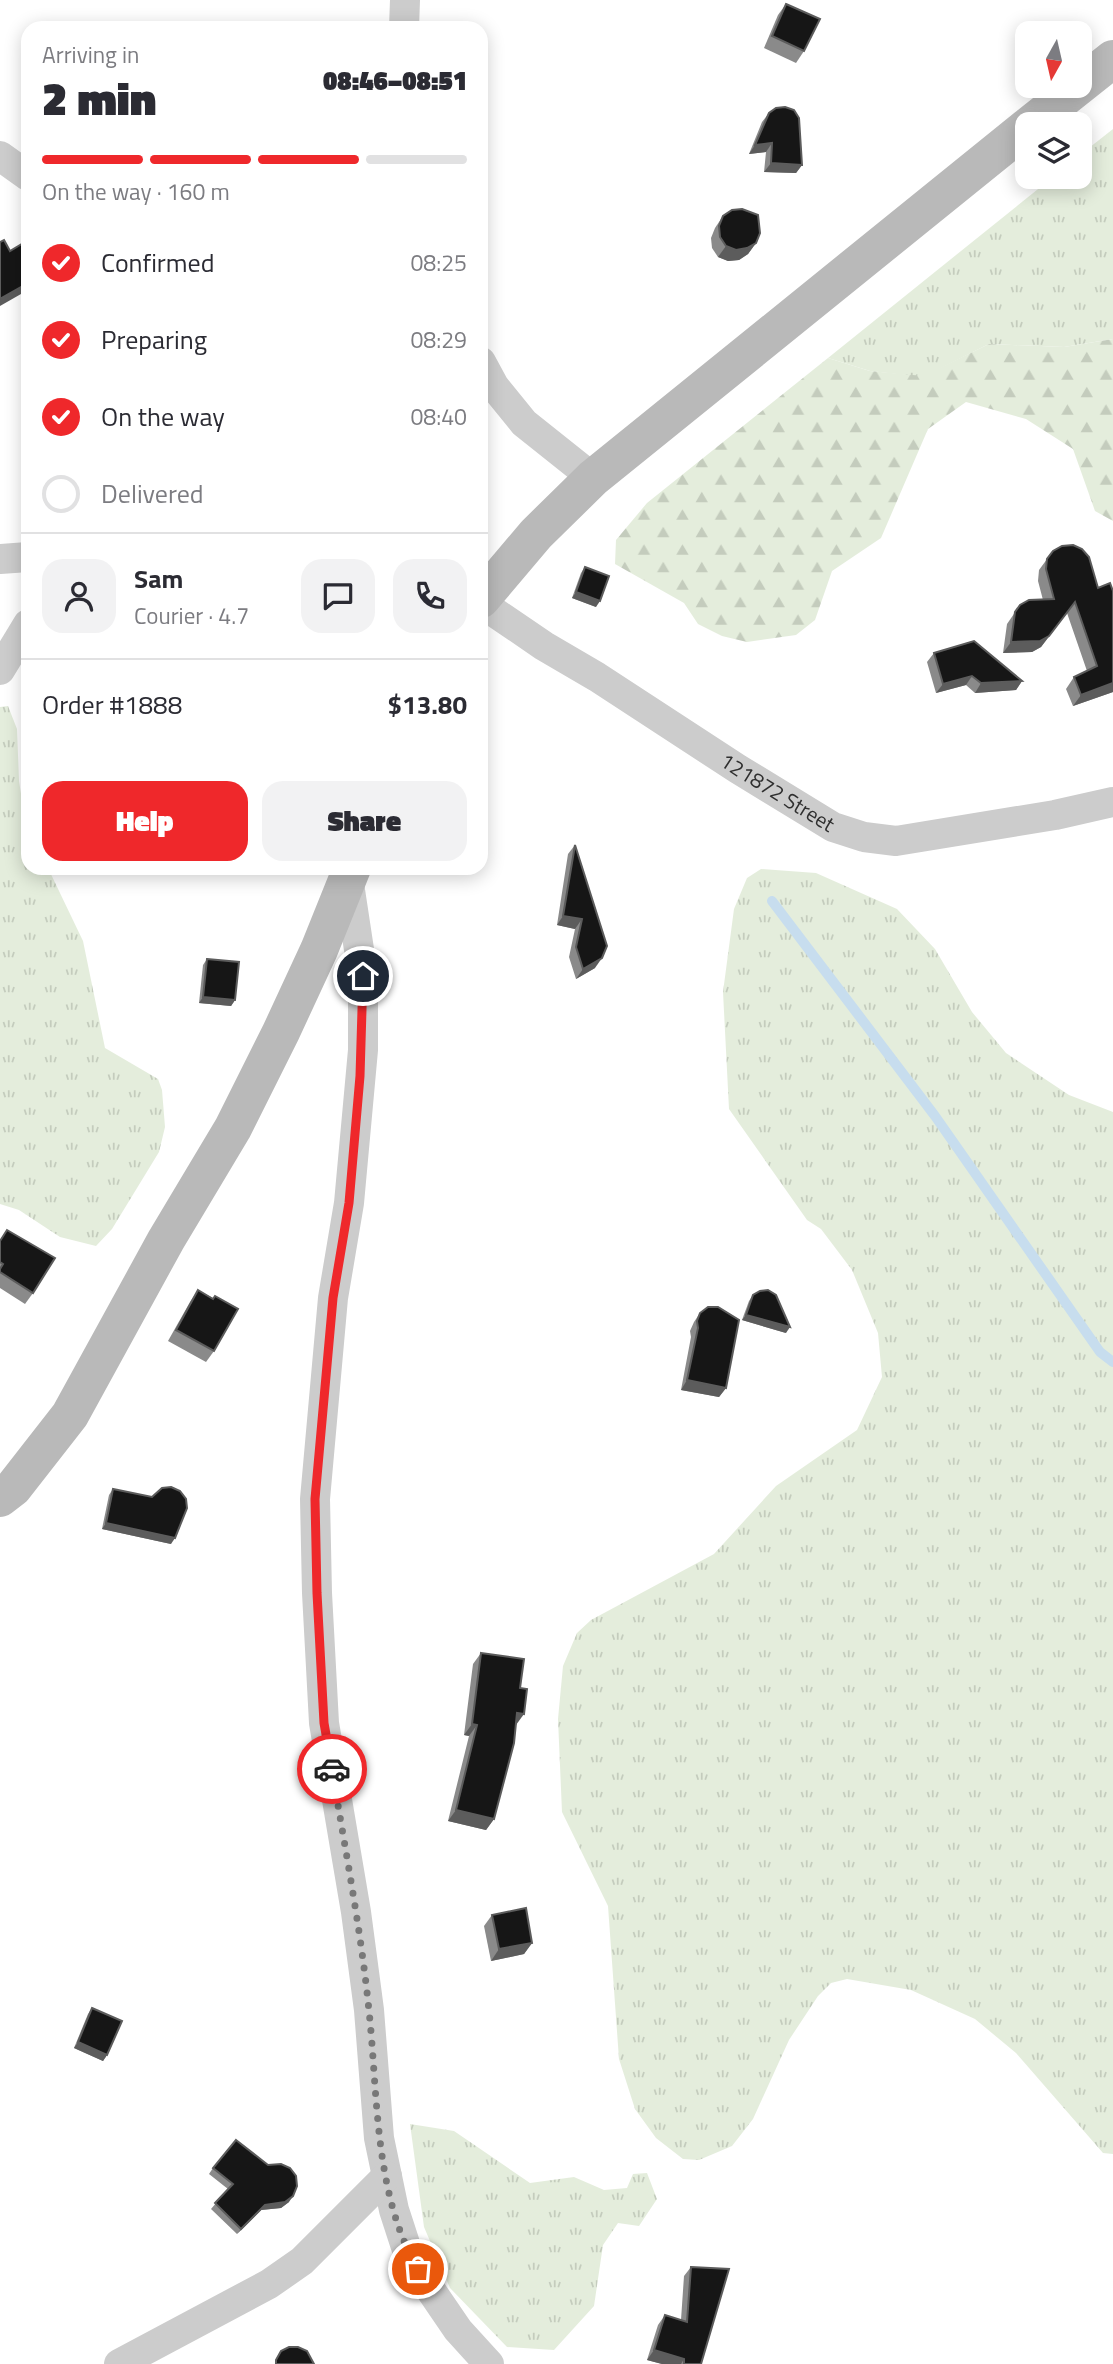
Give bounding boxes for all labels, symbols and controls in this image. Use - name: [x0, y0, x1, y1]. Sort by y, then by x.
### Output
- north arrow: [1015, 21, 1092, 98]
- map controls: [1015, 21, 1092, 189]
- text: Arriving in: [42, 37, 139, 72]
- text: 08:46–08:51: [323, 61, 467, 100]
- text: 2 min: [42, 63, 156, 133]
- button: layers: [1015, 112, 1092, 189]
- text: On the way · 160 m: [42, 174, 230, 209]
- text: Confirmed: [101, 243, 215, 282]
- icon: check: [42, 244, 80, 282]
- text: 08:25: [410, 245, 467, 280]
- text: Preparing: [101, 320, 207, 359]
- icon: check: [42, 321, 80, 359]
- text: 08:29: [410, 322, 467, 357]
- text: On the way: [101, 397, 225, 436]
- icon: check: [42, 398, 80, 436]
- text: 08:40: [410, 399, 467, 434]
- text: Delivered: [101, 474, 204, 513]
- button: person: [42, 559, 116, 633]
- text: Sam: [134, 559, 183, 598]
- button: chat: [301, 559, 375, 633]
- button: phone: [393, 559, 467, 633]
- text: Courier · 4.7: [134, 598, 249, 633]
- text: Order #1888: [42, 685, 182, 724]
- text: $13.80: [388, 685, 467, 724]
- street label: 121872 Street: [714, 745, 842, 840]
- button: Help: [42, 781, 248, 861]
- button: Share: [262, 781, 467, 861]
- pin: [333, 946, 393, 1006]
- icon: home: [344, 957, 382, 995]
- courier: [297, 1734, 367, 1804]
- icon: car: [313, 1750, 351, 1788]
- pin: [388, 2239, 448, 2299]
- icon: bag: [399, 2250, 437, 2288]

